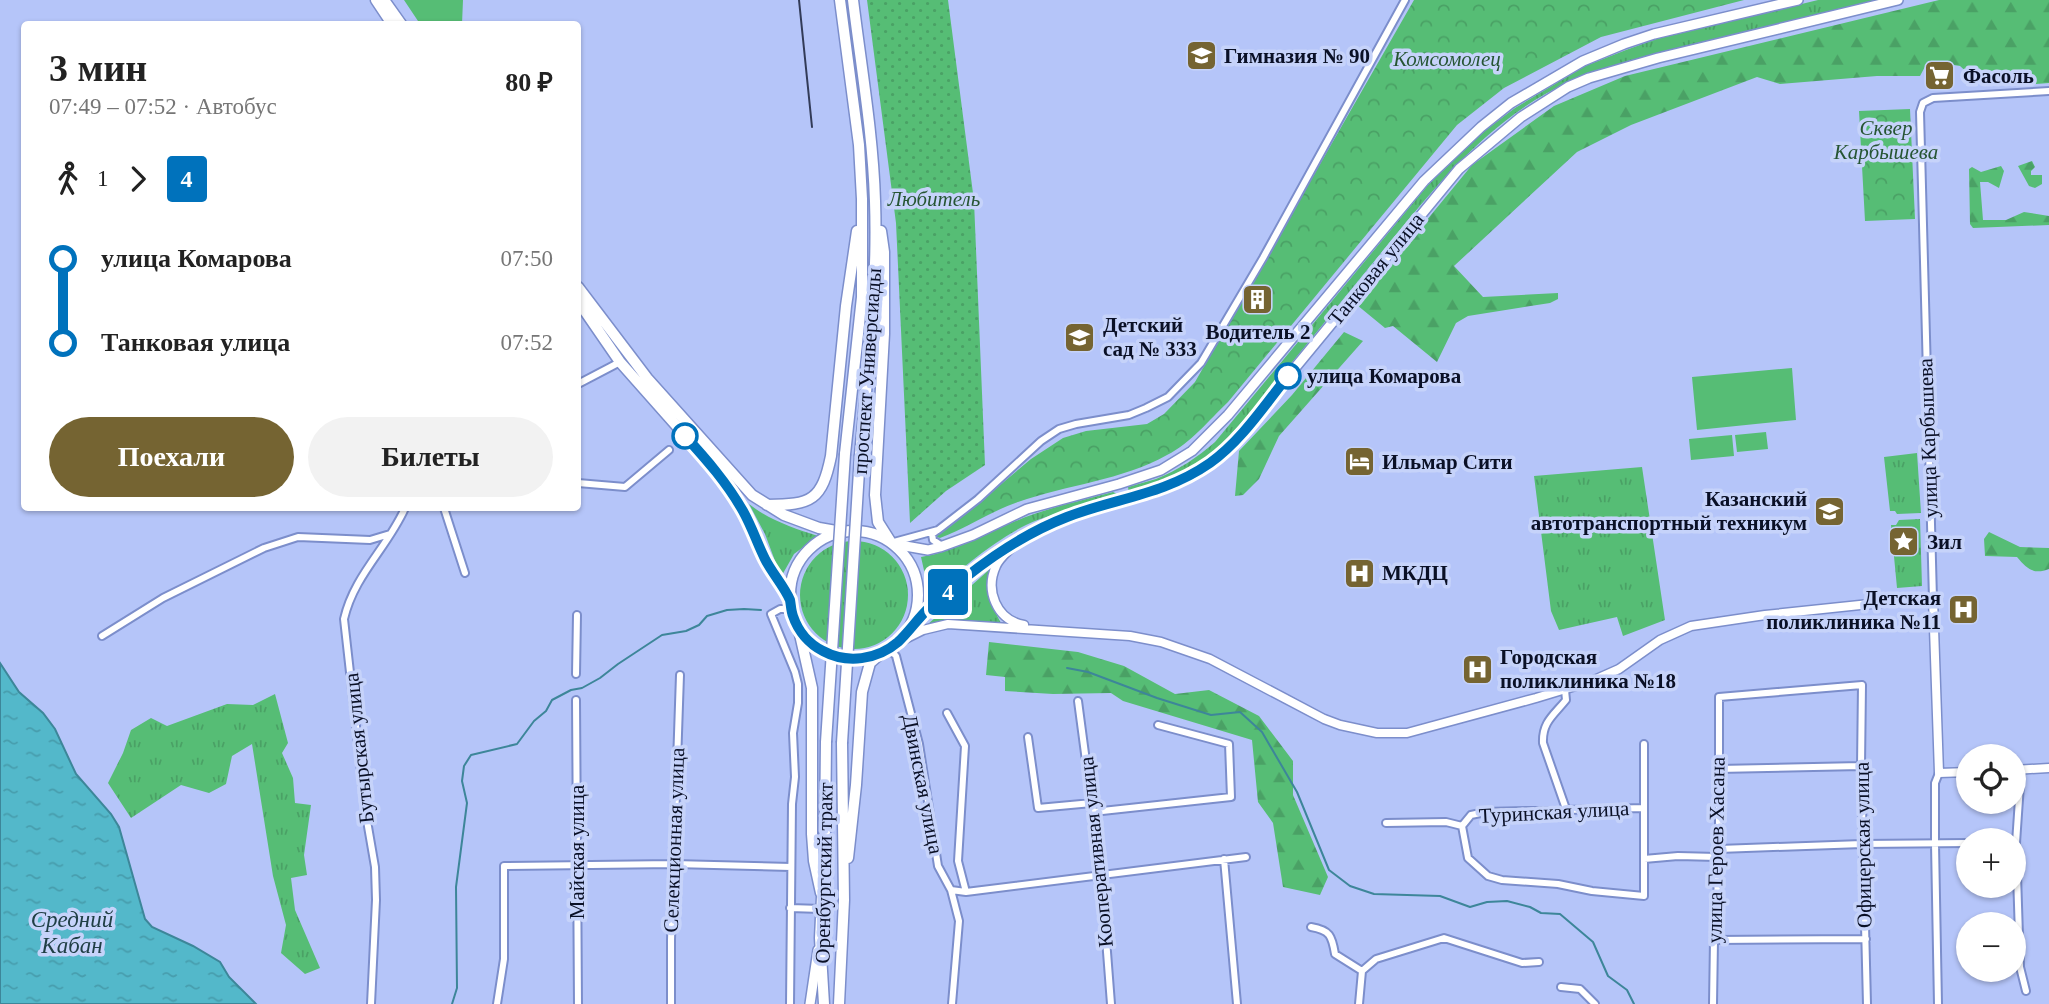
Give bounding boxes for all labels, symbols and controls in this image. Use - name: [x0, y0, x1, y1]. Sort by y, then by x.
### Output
- school or university icon: Гимназия № 90: [1184, 39, 1218, 73]
- place label: Гимназия № 90: [1224, 44, 1370, 68]
- text: 3 мин: [49, 47, 147, 89]
- park label: Комсомолец: [1392, 47, 1501, 71]
- supermarket icon: Фасоль: [1923, 59, 1957, 93]
- place label: Фасоль: [1963, 64, 2034, 88]
- text: 80 ₽: [505, 68, 553, 97]
- text: 07:49 – 07:52 · Автобус: [49, 94, 277, 119]
- park label: Сквер Карбышева: [1833, 116, 1938, 164]
- icon: walk: [49, 160, 87, 198]
- icon: forward: [119, 160, 157, 198]
- text: 1: [97, 166, 109, 191]
- text: 4: [181, 166, 193, 192]
- park label: Любитель: [887, 187, 980, 211]
- street label: Танковая улица: [1323, 207, 1429, 330]
- text: улица Комарова: [101, 244, 292, 273]
- text: 07:50: [501, 246, 553, 271]
- street label: проспект Универсиады: [848, 267, 886, 475]
- building icon: Водитель 2: [1241, 283, 1275, 317]
- place label: Детский сад № 333: [1103, 313, 1197, 361]
- school or university icon: Детский сад № 333: [1063, 320, 1097, 354]
- place label: Водитель 2: [1206, 320, 1310, 344]
- text: Танковая улица: [101, 328, 290, 357]
- text: 07:52: [501, 330, 553, 355]
- street label: улица Карбышева: [1913, 357, 1943, 518]
- marker: улица Комарова: [1275, 363, 1301, 389]
- place label: улица Комарова: [1307, 364, 1462, 388]
- button: Поехали: [49, 417, 294, 497]
- button: Билеты: [308, 417, 553, 497]
- unlabelled marker: [672, 423, 698, 449]
- hotel icon: Ильмар Сити: [1342, 445, 1376, 479]
- place label: Ильмар Сити: [1382, 450, 1513, 474]
- place label: Казанский автотранспортный техникум: [1531, 487, 1807, 535]
- school or university icon: Казанский автотранспортный техникум: [1813, 494, 1847, 528]
- place icon: Зил: [1887, 525, 1921, 559]
- place label: Зил: [1927, 530, 1962, 554]
- hospital icon: МКДЦ: [1342, 556, 1376, 590]
- place label: МКДЦ: [1382, 561, 1448, 585]
- line badge: 4: [925, 569, 971, 615]
- text: 4: [942, 579, 954, 605]
- place label: Детская поликлиника №11: [1766, 586, 1941, 634]
- hospital icon: Детская поликлиника №11: [1947, 593, 1981, 627]
- place label: Городская поликлиника №18: [1500, 645, 1676, 693]
- hospital icon: Городская поликлиника №18: [1460, 652, 1494, 686]
- street label: Бутырская улица: [339, 671, 379, 824]
- street label: Двинская улица: [898, 712, 948, 857]
- map controls: [1956, 744, 2026, 982]
- button: locate: [1956, 744, 2026, 814]
- street label: Селекционная улица: [659, 746, 689, 933]
- street label: Кооперативная улица: [1074, 755, 1118, 948]
- street label: улица Героев Хасана: [1702, 756, 1730, 944]
- street label: Офицерская улица: [1850, 761, 1876, 928]
- street label: Оренбургский тракт: [810, 782, 838, 964]
- street label: Майская улица: [565, 784, 589, 919]
- street label: Туринская улица: [1478, 796, 1630, 828]
- button: +: [1956, 828, 2026, 898]
- water label: Средний Кабан: [31, 907, 114, 958]
- button: −: [1956, 912, 2026, 982]

